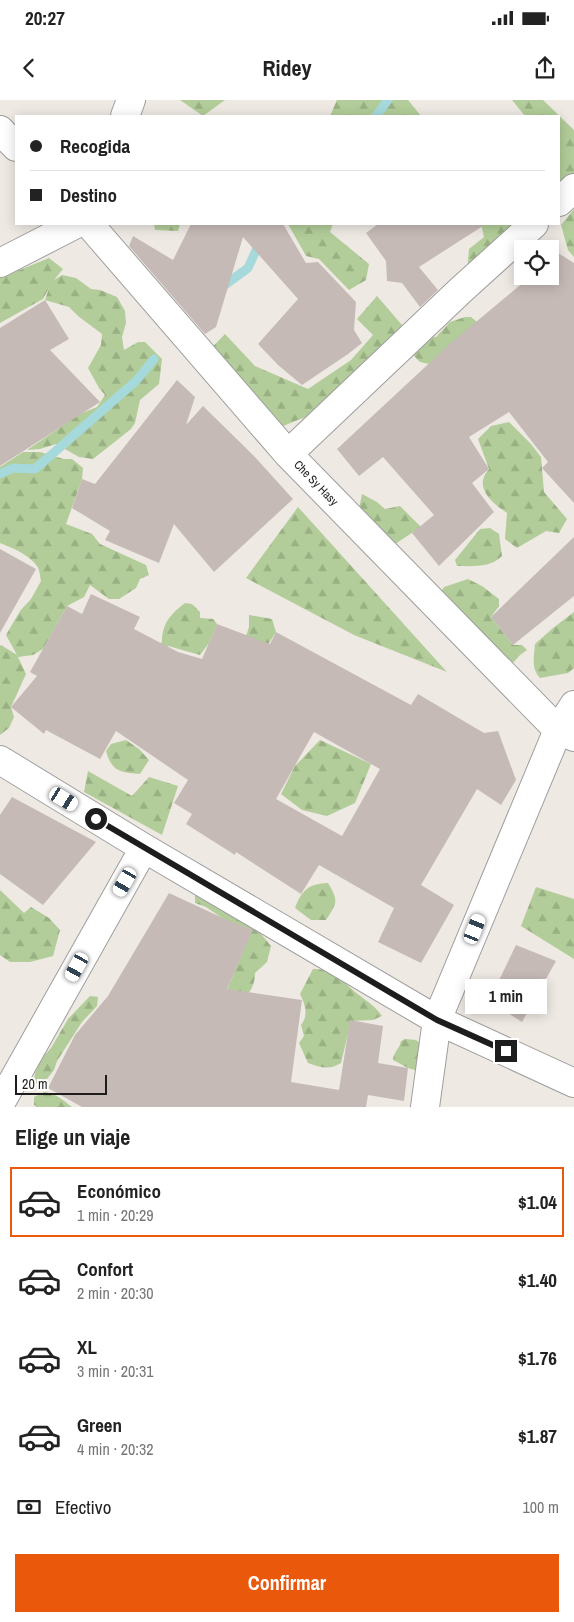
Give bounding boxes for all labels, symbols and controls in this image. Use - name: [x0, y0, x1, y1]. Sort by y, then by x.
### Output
- text: 20:27: [25, 5, 65, 31]
- text: Ridey: [262, 53, 312, 83]
- icon: back: [15, 54, 43, 82]
- icon: share: [531, 54, 559, 82]
- text: Recogida: [60, 133, 130, 159]
- text: Destino: [60, 182, 117, 208]
- map controls: [514, 240, 559, 285]
- button: locate: [514, 240, 559, 285]
- street label: Che Sy Hasy: [290, 457, 342, 509]
- car: [47, 785, 80, 813]
- route start: [85, 808, 107, 830]
- car: [111, 865, 138, 899]
- car: [462, 912, 487, 946]
- car: [63, 950, 90, 984]
- callout: 1 min: [465, 978, 547, 1014]
- text: 1 min: [489, 985, 523, 1007]
- route end: [495, 1040, 517, 1062]
- scale bar: [15, 1072, 108, 1095]
- text: 20 m: [22, 1075, 48, 1093]
- text: Elige un viaje: [15, 1122, 130, 1152]
- text: Económico: [77, 1178, 161, 1204]
- icon: car: [17, 1180, 62, 1225]
- text: $1.04: [518, 1189, 557, 1215]
- text: 1 min · 20:29: [77, 1204, 154, 1226]
- text: Confort: [77, 1256, 133, 1282]
- icon: car: [17, 1258, 62, 1303]
- text: $1.40: [518, 1267, 557, 1293]
- text: 2 min · 20:30: [77, 1282, 154, 1304]
- text: XL: [77, 1334, 97, 1360]
- icon: car: [17, 1336, 62, 1381]
- text: $1.76: [518, 1345, 557, 1371]
- text: 3 min · 20:31: [77, 1360, 154, 1382]
- text: Green: [77, 1412, 122, 1438]
- icon: car: [17, 1414, 62, 1459]
- text: $1.87: [518, 1423, 557, 1449]
- text: 4 min · 20:32: [77, 1438, 154, 1460]
- icon: cash: [15, 1493, 43, 1521]
- text: Efectivo: [55, 1494, 111, 1520]
- text: 100 m: [523, 1496, 559, 1518]
- button: Confirmar: [15, 1554, 559, 1612]

